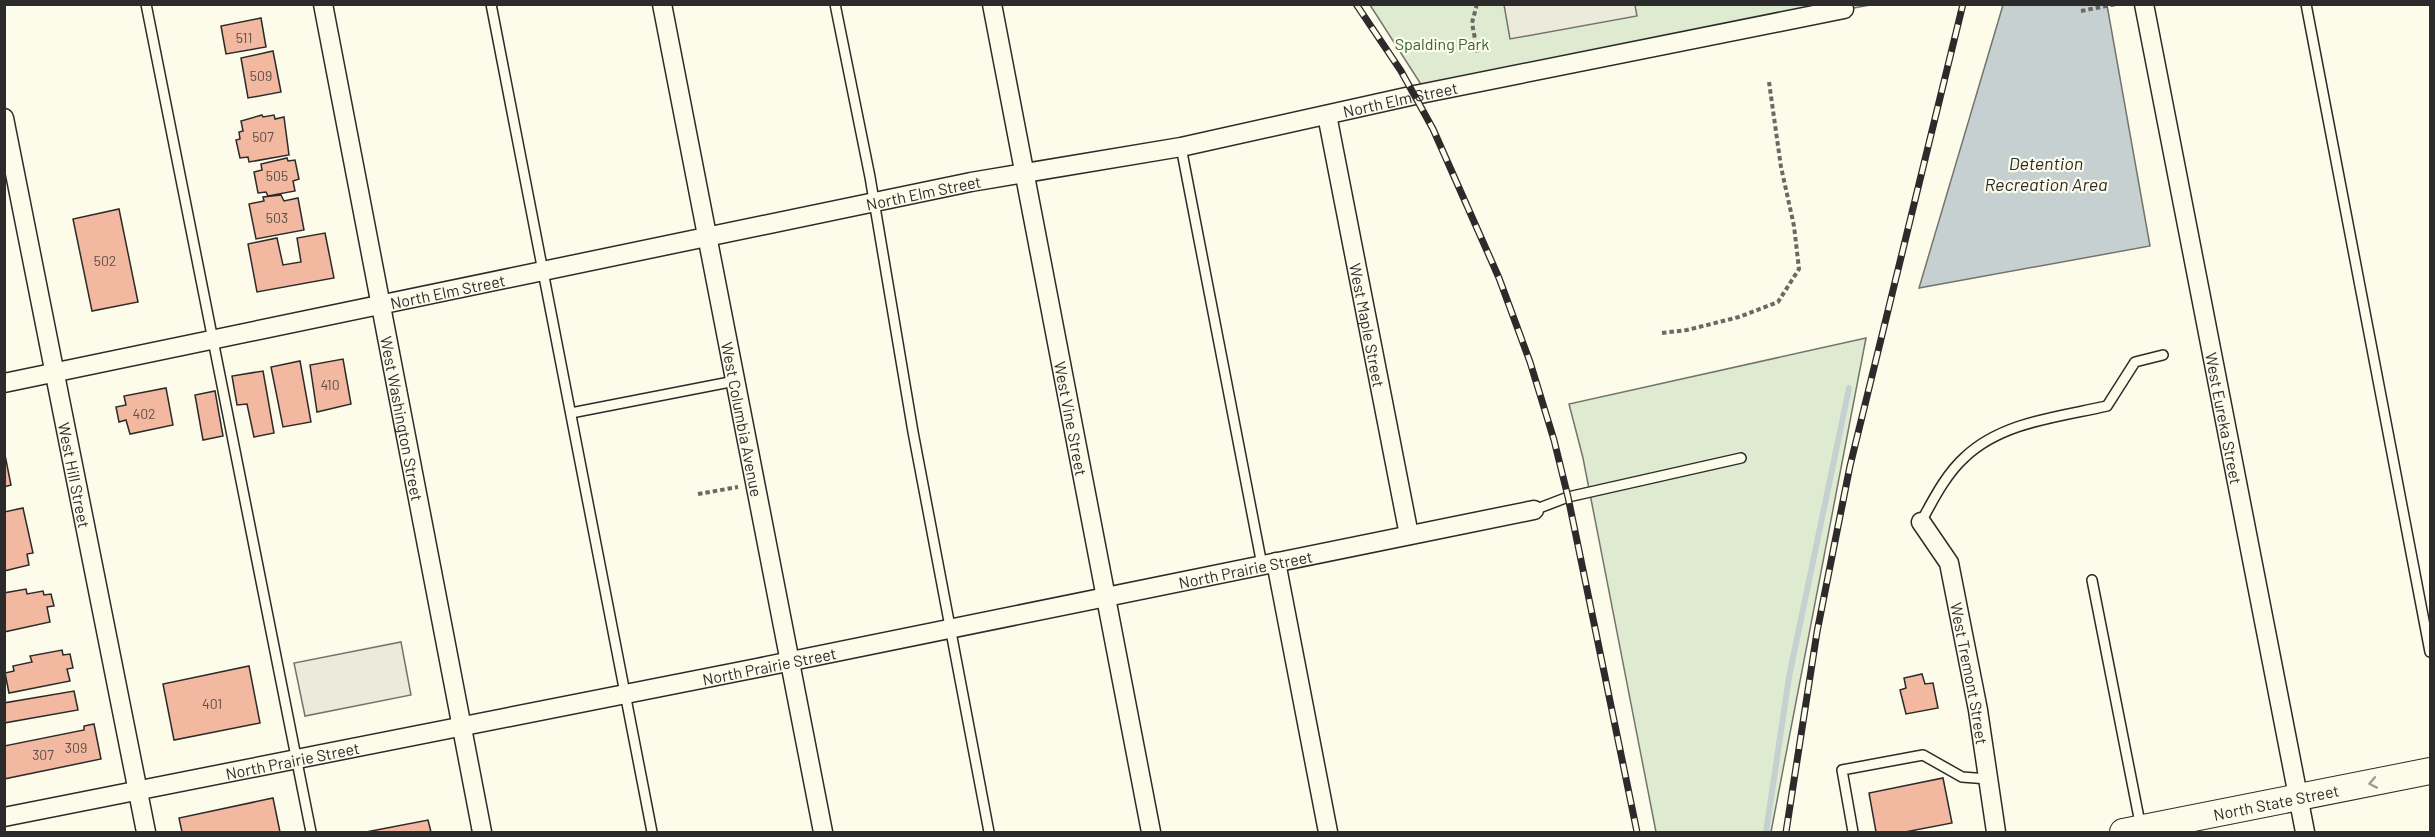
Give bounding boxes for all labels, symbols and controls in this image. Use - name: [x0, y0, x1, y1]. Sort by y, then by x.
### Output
- house number: 511: [236, 29, 252, 46]
- park label: Spalding Park: [1395, 34, 1489, 53]
- house number: 509: [250, 67, 272, 84]
- street label: North Elm Street: [1341, 77, 1459, 120]
- house number: 507: [252, 128, 274, 145]
- water label: Detention Recreation Area: [1984, 152, 2108, 195]
- house number: 505: [266, 167, 288, 184]
- street label: North Elm Street: [864, 171, 982, 213]
- house number: 503: [266, 209, 288, 226]
- house number: 502: [94, 252, 116, 269]
- street label: West Maple Street: [1347, 261, 1389, 389]
- street label: North Elm Street: [388, 270, 507, 312]
- street label: West Washington Street: [377, 334, 428, 502]
- street label: West Columbia Avenue: [718, 340, 767, 498]
- street label: West Eureka Street: [2202, 351, 2247, 486]
- street label: West Vine Street: [1051, 360, 1092, 477]
- house number: 410: [320, 376, 340, 393]
- house number: 402: [132, 405, 156, 422]
- street label: West Hill Street: [55, 421, 95, 529]
- street label: North Prairie Street: [1177, 546, 1314, 592]
- street label: West Tremont Street: [1947, 601, 1992, 746]
- street label: North Prairie Street: [701, 643, 838, 688]
- house number: 401: [202, 695, 222, 712]
- street label: North Prairie Street: [224, 737, 361, 782]
- house number: 309: [65, 739, 87, 756]
- house number: 307: [32, 746, 54, 763]
- one-way arrow: [2368, 776, 2378, 789]
- street label: North State Street: [2212, 780, 2340, 823]

